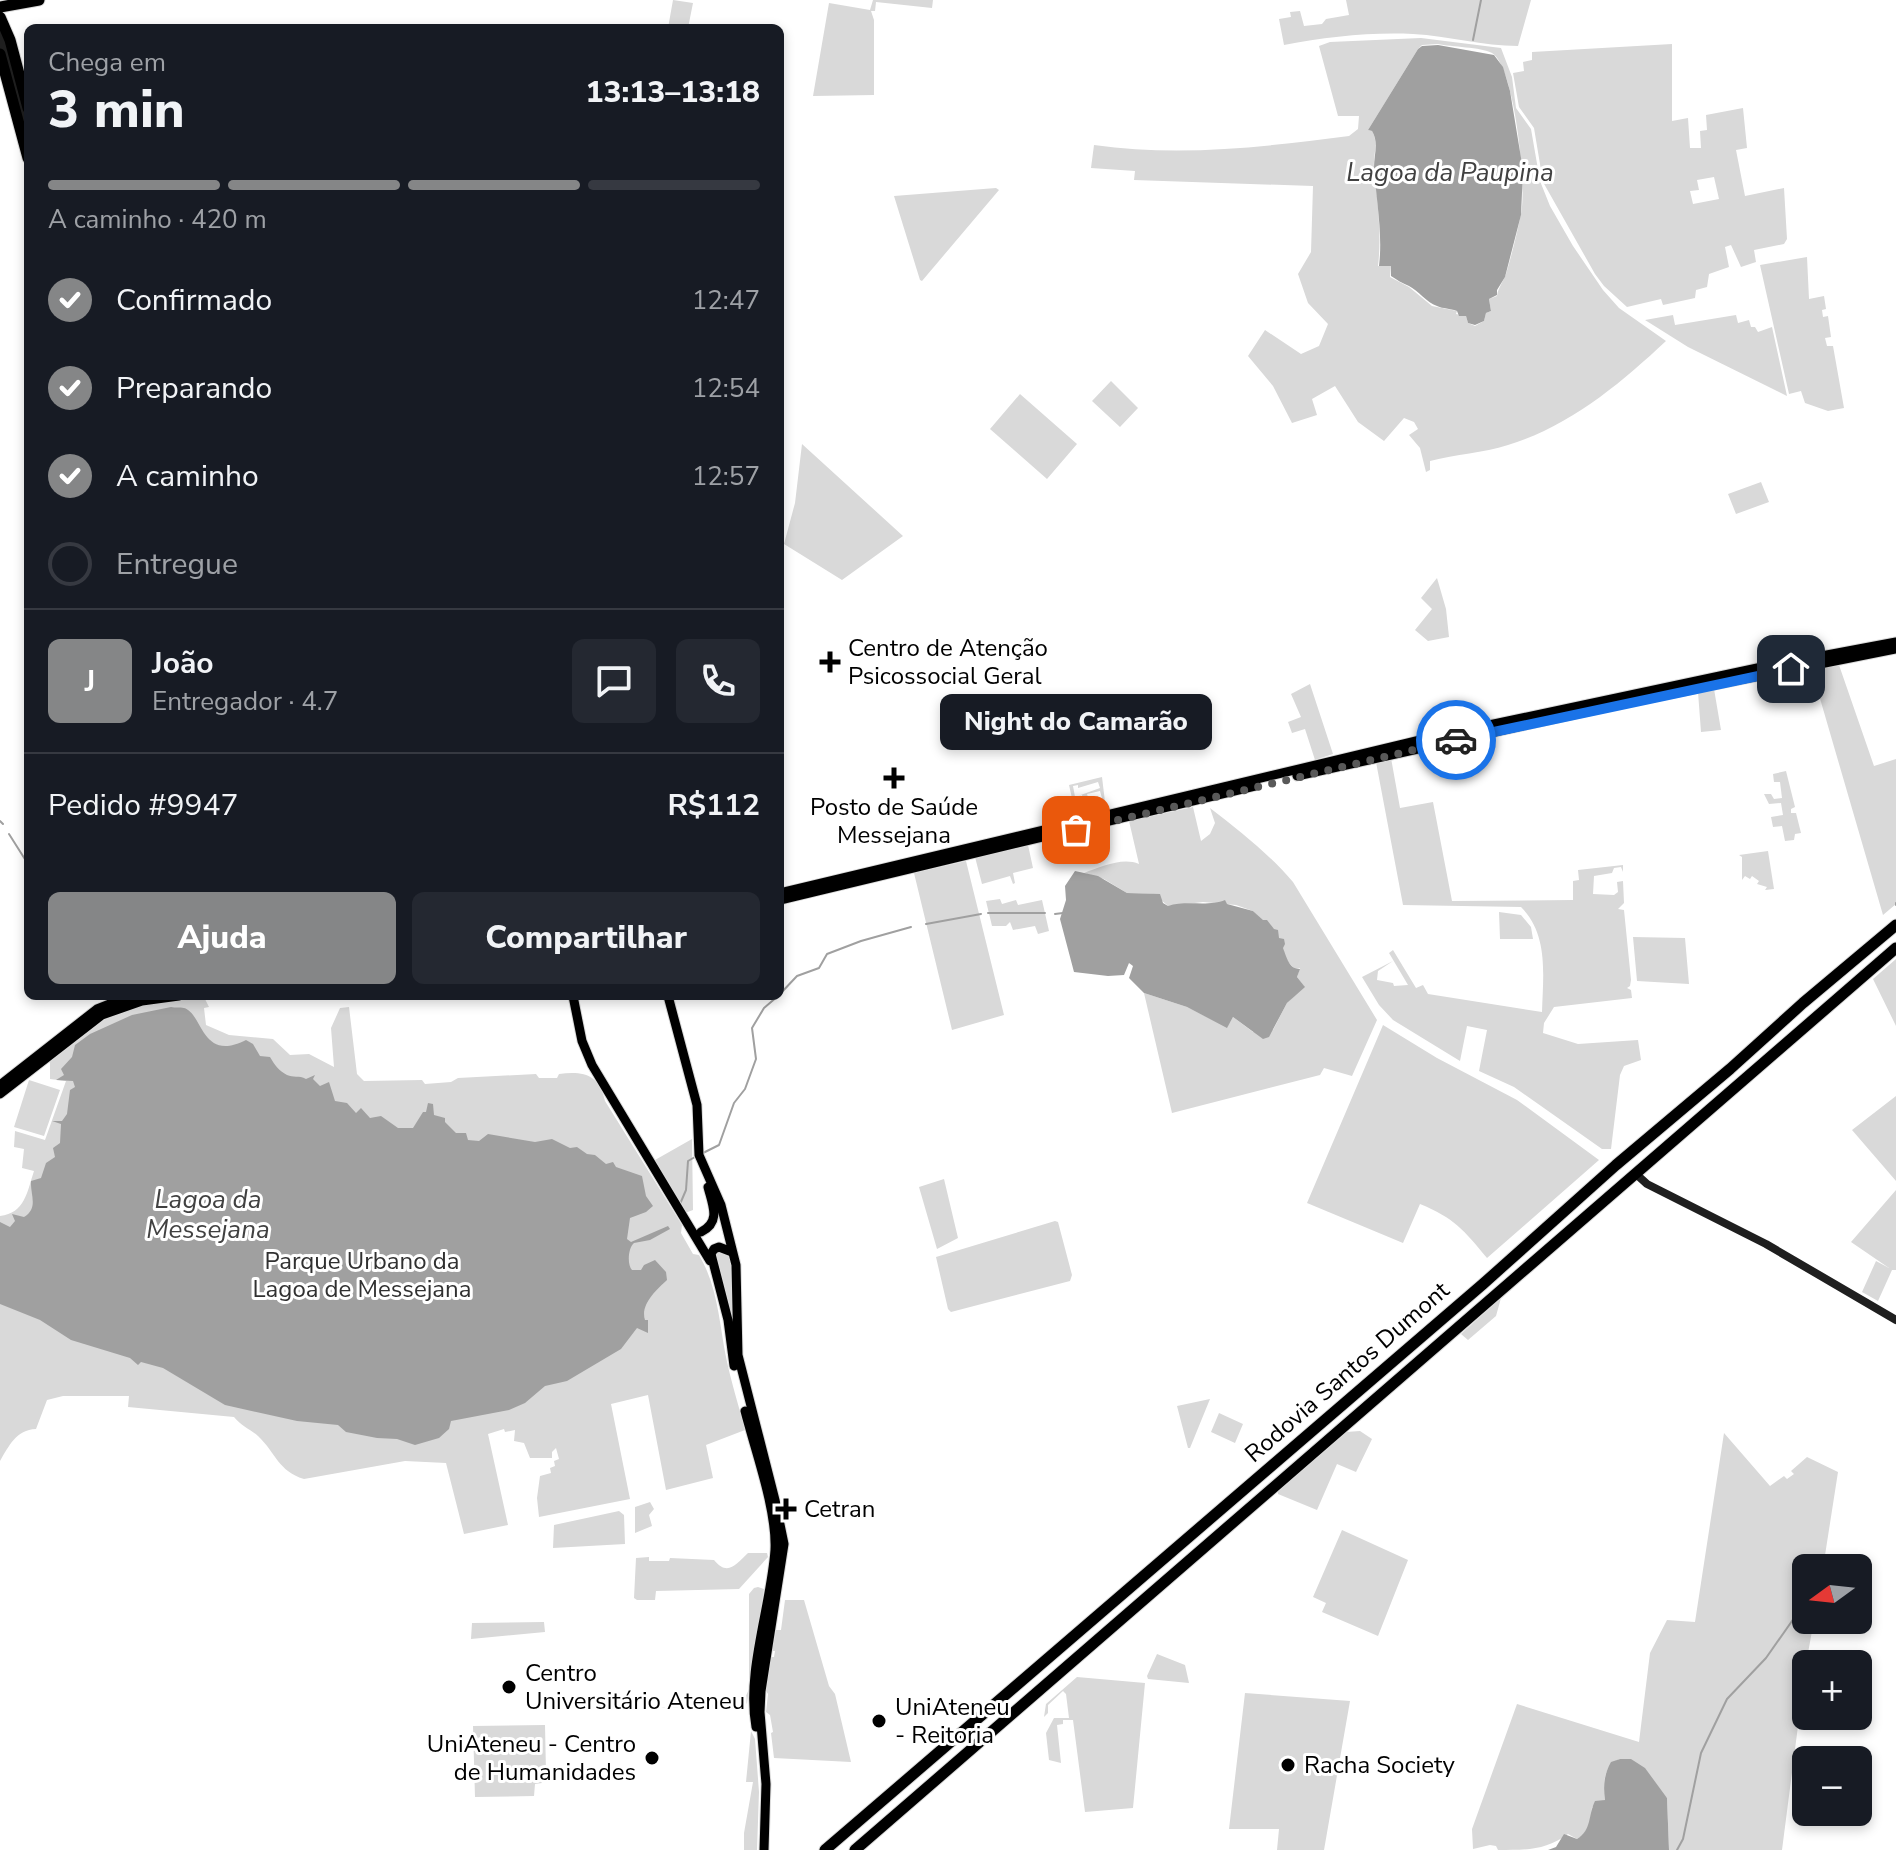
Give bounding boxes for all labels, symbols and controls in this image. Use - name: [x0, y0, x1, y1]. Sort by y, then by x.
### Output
- text: Chega em: [48, 45, 166, 80]
- text: 13:13–13:18: [585, 72, 760, 113]
- text: 3 min: [48, 74, 185, 145]
- water label: Lagoa da Paupina: [1346, 155, 1554, 190]
- text: A caminho · 420 m: [48, 202, 267, 237]
- icon: check: [48, 278, 92, 322]
- text: Confirmado: [116, 280, 272, 321]
- text: 12:47: [692, 283, 760, 318]
- icon: check: [48, 366, 92, 410]
- text: Preparando: [116, 368, 272, 409]
- text: 12:54: [692, 371, 760, 406]
- icon: check: [48, 454, 92, 498]
- text: A caminho: [116, 456, 259, 497]
- text: 12:57: [692, 459, 760, 494]
- text: Entregue: [116, 544, 238, 585]
- place label: Centro de Atenção Psicossocial Geral: [848, 632, 1048, 692]
- pin: [1757, 635, 1825, 703]
- button: chat: [572, 639, 656, 723]
- button: phone: [676, 639, 760, 723]
- text: João: [152, 643, 214, 684]
- icon: home: [1769, 647, 1813, 691]
- marker: Centro de Atenção Psicossocial Geral: [819, 651, 841, 673]
- text: J: [85, 661, 95, 702]
- text: Entregador · 4.7: [152, 684, 338, 719]
- callout: Night do Camarão: [940, 694, 1212, 750]
- courier: [1416, 700, 1496, 780]
- text: Night do Camarão: [964, 704, 1188, 739]
- icon: car: [1434, 718, 1478, 762]
- marker: Posto de Saúde Messejana: [883, 767, 905, 789]
- text: Pedido #9947: [48, 785, 239, 826]
- text: R$112: [667, 785, 760, 826]
- place label: Posto de Saúde Messejana: [810, 791, 978, 851]
- pin: [1042, 796, 1110, 864]
- icon: bag: [1054, 808, 1098, 852]
- button: Ajuda: [48, 892, 396, 984]
- button: Compartilhar: [412, 892, 760, 984]
- water label: Lagoa da Messejana: [146, 1182, 270, 1247]
- park label: Parque Urbano da Lagoa de Messejana: [253, 1245, 471, 1305]
- street label: Rodovia Santos Dumont: [1238, 1274, 1456, 1470]
- place label: Cetran: [804, 1493, 875, 1525]
- marker: Cetran: [775, 1498, 797, 1520]
- north arrow: [1792, 1554, 1872, 1634]
- map controls: [1792, 1554, 1872, 1826]
- button: +: [1792, 1650, 1872, 1730]
- place label: Centro Universitário Ateneu: [525, 1657, 745, 1717]
- marker: Centro Universitário Ateneu: [500, 1678, 518, 1696]
- place label: UniAteneu - Reitoria: [895, 1691, 1010, 1751]
- marker: UniAteneu - Reitoria: [870, 1712, 888, 1730]
- place label: UniAteneu - Centro de Humanidades: [427, 1728, 636, 1788]
- button: −: [1792, 1746, 1872, 1826]
- marker: UniAteneu - Centro de Humanidades: [643, 1749, 661, 1767]
- place label: Racha Society: [1304, 1749, 1455, 1781]
- marker: Racha Society: [1279, 1756, 1297, 1774]

